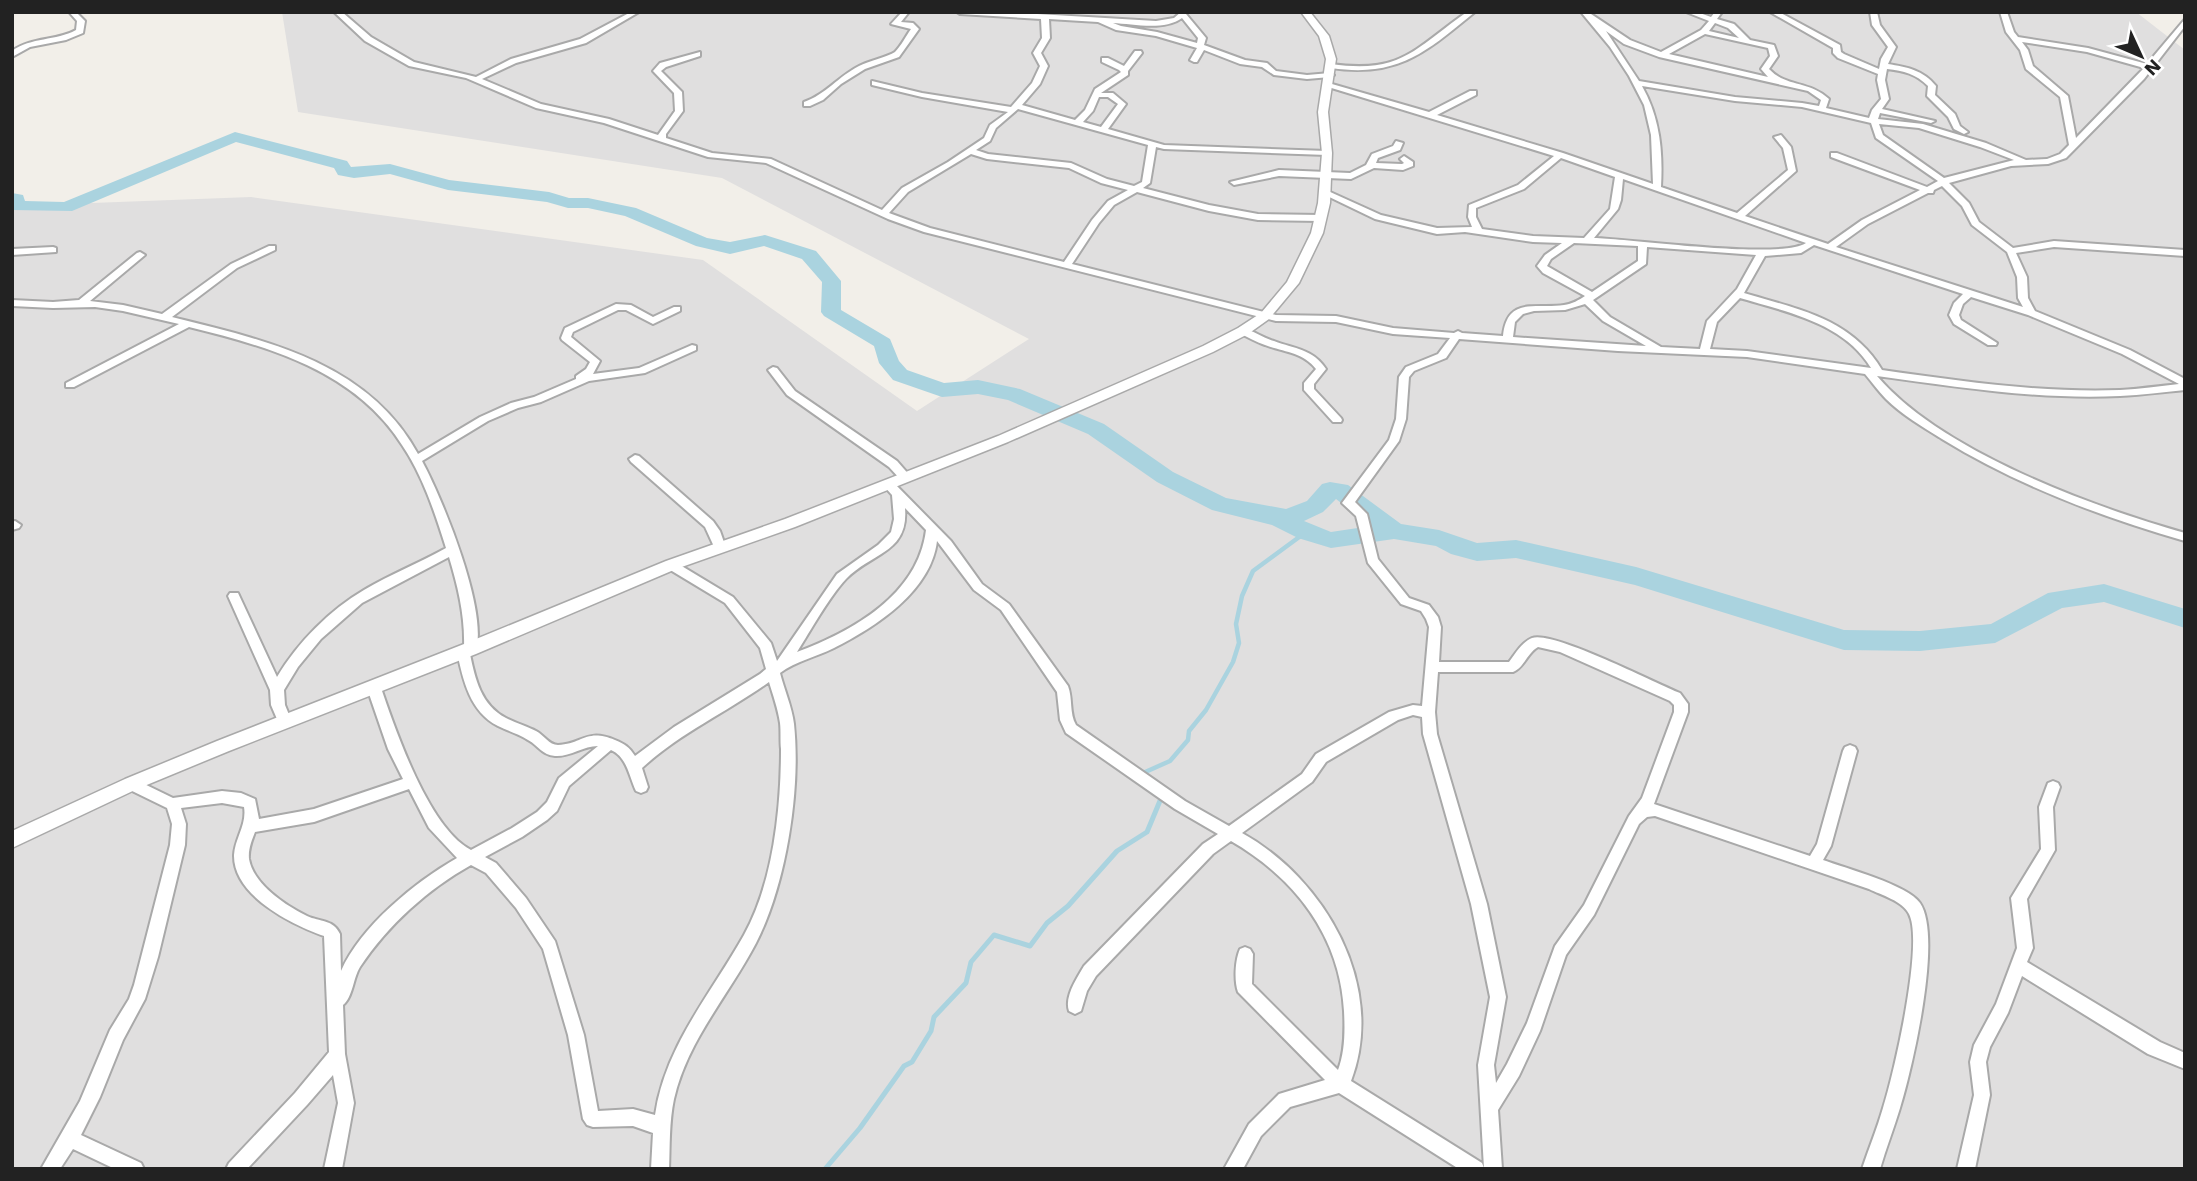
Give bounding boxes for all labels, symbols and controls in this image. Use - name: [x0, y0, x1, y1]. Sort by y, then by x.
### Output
- north arrow: [2106, 21, 2176, 91]
- text: N: [2140, 54, 2166, 81]

